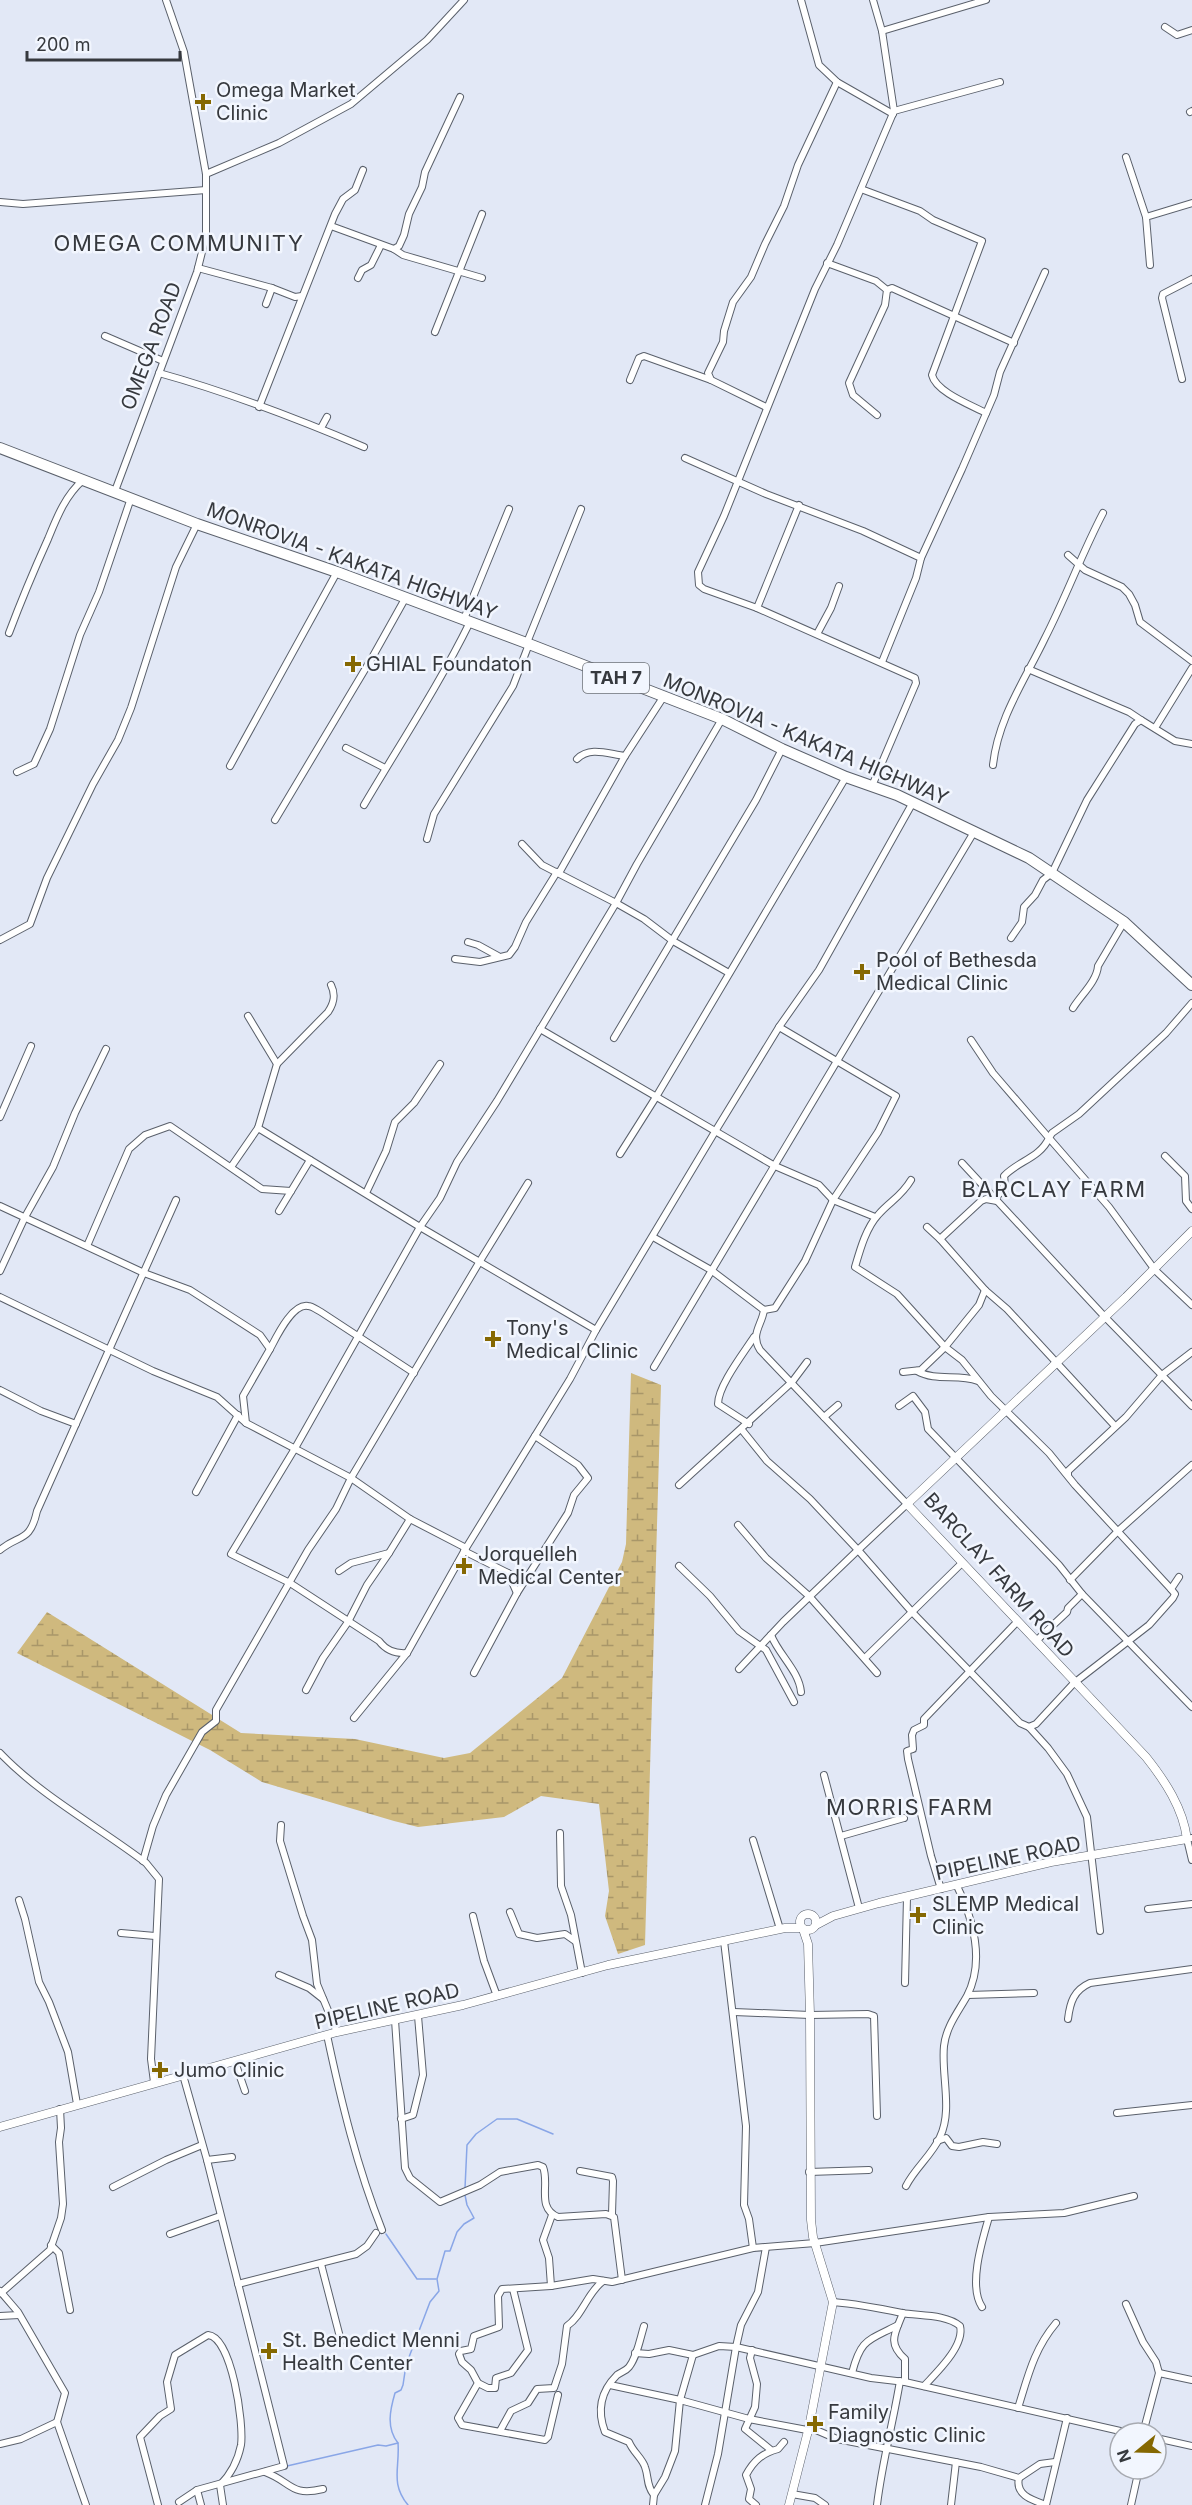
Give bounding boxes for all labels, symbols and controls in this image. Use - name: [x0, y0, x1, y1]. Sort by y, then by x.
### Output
- scale bar: [27, 24, 180, 62]
- text: 200 m: [36, 34, 91, 55]
- place label: Omega Market Clinic: [216, 78, 356, 125]
- marker: Omega Market Clinic: [194, 93, 212, 111]
- district label: OMEGA COMMUNITY: [54, 230, 304, 256]
- street label: OMEGA ROAD: [116, 279, 186, 413]
- street label: MONROVIA - KAKATA HIGHWAY: [204, 497, 501, 625]
- place label: GHIAL Foundaton: [366, 652, 532, 676]
- marker: GHIAL Foundaton: [344, 655, 362, 673]
- road number: TAH 7: [583, 663, 649, 693]
- street label: MONROVIA - KAKATA HIGHWAY: [660, 668, 952, 810]
- place label: Pool of Bethesda Medical Clinic: [876, 948, 1037, 995]
- marker: Pool of Bethesda Medical Clinic: [853, 963, 871, 981]
- district label: BARCLAY FARM: [961, 1176, 1147, 1202]
- place label: Tony's Medical Clinic: [506, 1316, 639, 1363]
- marker: Tony's Medical Clinic: [484, 1330, 502, 1348]
- street label: BARCLAY FARM ROAD: [919, 1488, 1079, 1662]
- place label: Jorquelleh Medical Center: [478, 1542, 622, 1589]
- marker: Jorquelleh Medical Center: [455, 1557, 473, 1575]
- district label: MORRIS FARM: [826, 1794, 994, 1820]
- street label: PIPELINE ROAD: [933, 1831, 1083, 1885]
- place label: SLEMP Medical Clinic: [932, 1892, 1079, 1939]
- marker: SLEMP Medical Clinic: [909, 1906, 927, 1924]
- street label: PIPELINE ROAD: [312, 1978, 462, 2034]
- place label: Jumo Clinic: [174, 2058, 285, 2082]
- marker: Jumo Clinic: [151, 2061, 169, 2079]
- place label: St. Benedict Menni Health Center: [282, 2328, 460, 2375]
- marker: St. Benedict Menni Health Center: [260, 2342, 278, 2360]
- place label: Family Diagnostic Clinic: [828, 2400, 986, 2447]
- marker: Family Diagnostic Clinic: [806, 2415, 824, 2433]
- north arrow: [1108, 2421, 1168, 2481]
- text: N: [1112, 2447, 1135, 2465]

